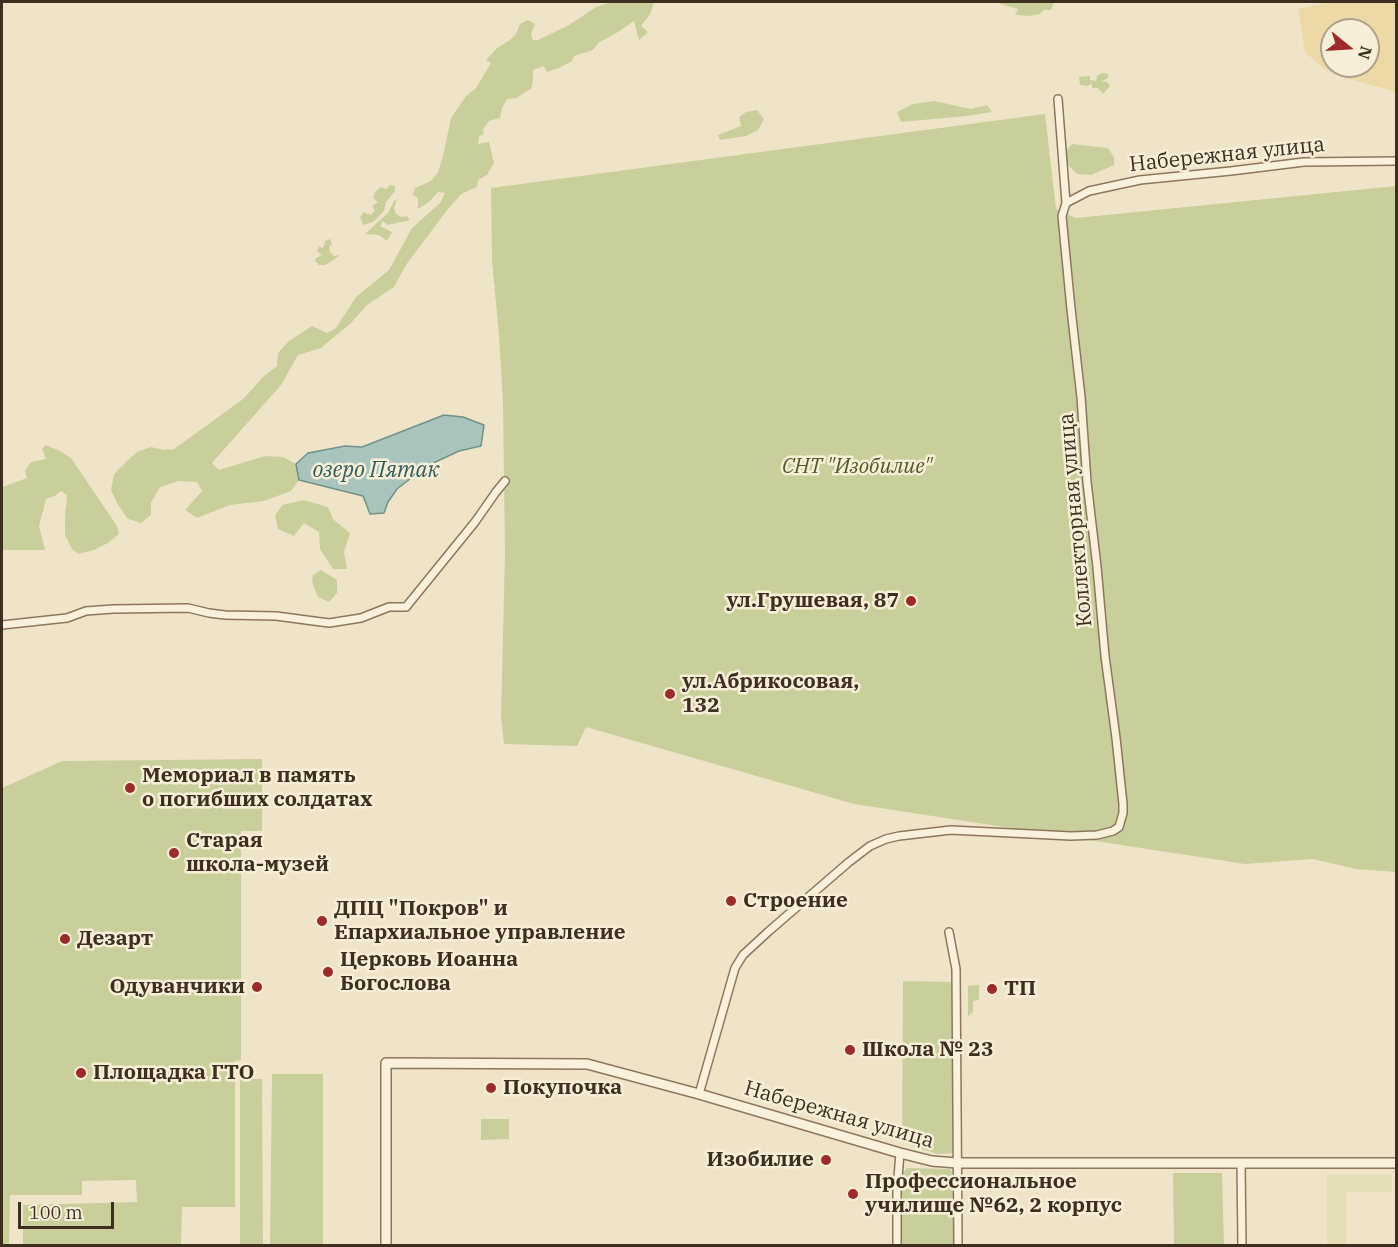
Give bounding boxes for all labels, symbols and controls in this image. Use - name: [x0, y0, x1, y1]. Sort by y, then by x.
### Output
- north arrow: [1320, 18, 1380, 78]
- text: N: [1354, 44, 1377, 62]
- street label: Набережная улица: [1128, 132, 1326, 178]
- street label: Коллекторная улица: [1054, 412, 1098, 628]
- park label: СНТ "Изобилие": [782, 454, 932, 480]
- water label: озеро Пятак: [312, 458, 440, 484]
- place label: ул.Грушевая, 87: [727, 588, 899, 614]
- marker: ул.Грушевая, 87: [904, 594, 918, 608]
- place label: ул.Абрикосовая, 132: [682, 669, 859, 719]
- marker: ул.Абрикосовая, 132: [663, 687, 677, 701]
- place label: Мемориал в память о погибших солдатах: [142, 763, 373, 813]
- marker: Мемориал в память о погибших солдатах: [123, 781, 137, 795]
- place label: Старая школа-музей: [186, 828, 329, 878]
- marker: Старая школа-музей: [167, 846, 181, 860]
- place label: Строение: [743, 888, 848, 914]
- marker: Строение: [724, 894, 738, 908]
- place label: ДПЦ "Покров" и Епархиальное управление: [334, 896, 626, 946]
- marker: ДПЦ "Покров" и Епархиальное управление: [315, 914, 329, 928]
- place label: Дезарт: [77, 926, 153, 952]
- marker: Дезарт: [58, 932, 72, 946]
- place label: Церковь Иоанна Богослова: [340, 947, 518, 997]
- marker: Церковь Иоанна Богослова: [321, 965, 335, 979]
- place label: Одуванчики: [110, 974, 245, 1000]
- place label: ТП: [1004, 976, 1036, 1002]
- marker: Одуванчики: [250, 980, 264, 994]
- marker: ТП: [985, 982, 999, 996]
- place label: Школа № 23: [862, 1037, 994, 1063]
- marker: Школа № 23: [843, 1043, 857, 1057]
- place label: Площадка ГТО: [93, 1060, 254, 1086]
- marker: Площадка ГТО: [74, 1066, 88, 1080]
- place label: Покупочка: [503, 1075, 622, 1101]
- street label: Набережная улица: [741, 1076, 937, 1154]
- marker: Покупочка: [484, 1081, 498, 1095]
- place label: Изобилие: [707, 1147, 814, 1173]
- marker: Изобилие: [819, 1153, 833, 1167]
- place label: Профессиональное училище №62, 2 корпус: [865, 1169, 1122, 1219]
- marker: Профессиональное училище №62, 2 корпус: [846, 1187, 860, 1201]
- scale bar: [21, 1190, 117, 1228]
- text: 100 m: [29, 1201, 83, 1224]

